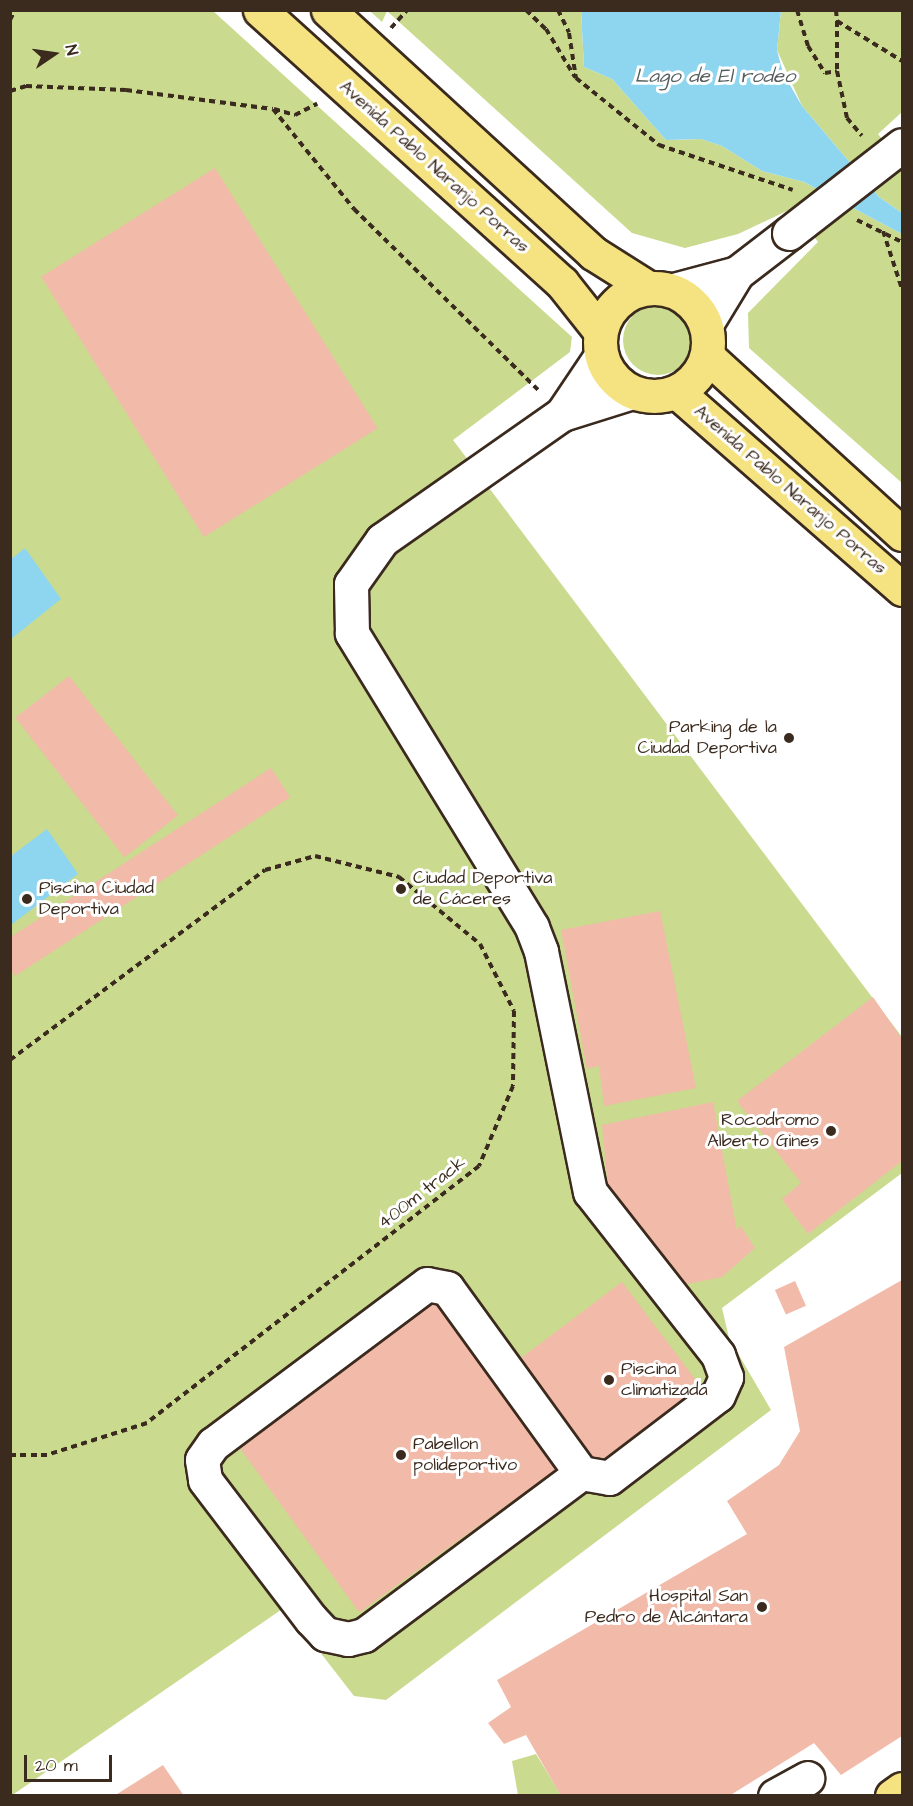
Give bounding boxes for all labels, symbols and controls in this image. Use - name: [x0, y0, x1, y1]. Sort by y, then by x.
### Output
- north arrow: [24, 24, 84, 84]
- text: N: [60, 43, 83, 57]
- water label: Lago de El rodeo: [635, 64, 795, 88]
- street label: Avenida Pablo Naranjo Porras: [335, 76, 533, 258]
- street label: Avenida Pablo Naranjo Porras: [689, 401, 891, 579]
- place label: Parking de la Ciudad Deportiva: [638, 717, 777, 760]
- marker: Parking de la Ciudad Deportiva: [782, 731, 796, 745]
- place label: Ciudad Deportiva de Cáceres: [413, 868, 552, 910]
- place label: Piscina Ciudad Deportiva: [39, 878, 154, 920]
- marker: Ciudad Deportiva de Cáceres: [394, 882, 408, 896]
- marker: Piscina Ciudad Deportiva: [20, 892, 34, 906]
- place label: Rocodromo Alberto Gines: [707, 1110, 819, 1152]
- marker: Rocodromo Alberto Gines: [824, 1124, 838, 1138]
- street label: 400m track: [374, 1152, 470, 1234]
- place label: Piscina climatizada: [621, 1359, 708, 1402]
- marker: Piscina climatizada: [602, 1373, 616, 1387]
- place label: Pabellon polideportivo: [413, 1434, 517, 1476]
- marker: Pabellon polideportivo: [394, 1448, 408, 1462]
- place label: Hospital San Pedro de Alcántara: [585, 1586, 748, 1628]
- marker: Hospital San Pedro de Alcántara: [753, 1598, 771, 1616]
- scale bar: [27, 1743, 116, 1781]
- text: 20 m: [35, 1753, 78, 1778]

